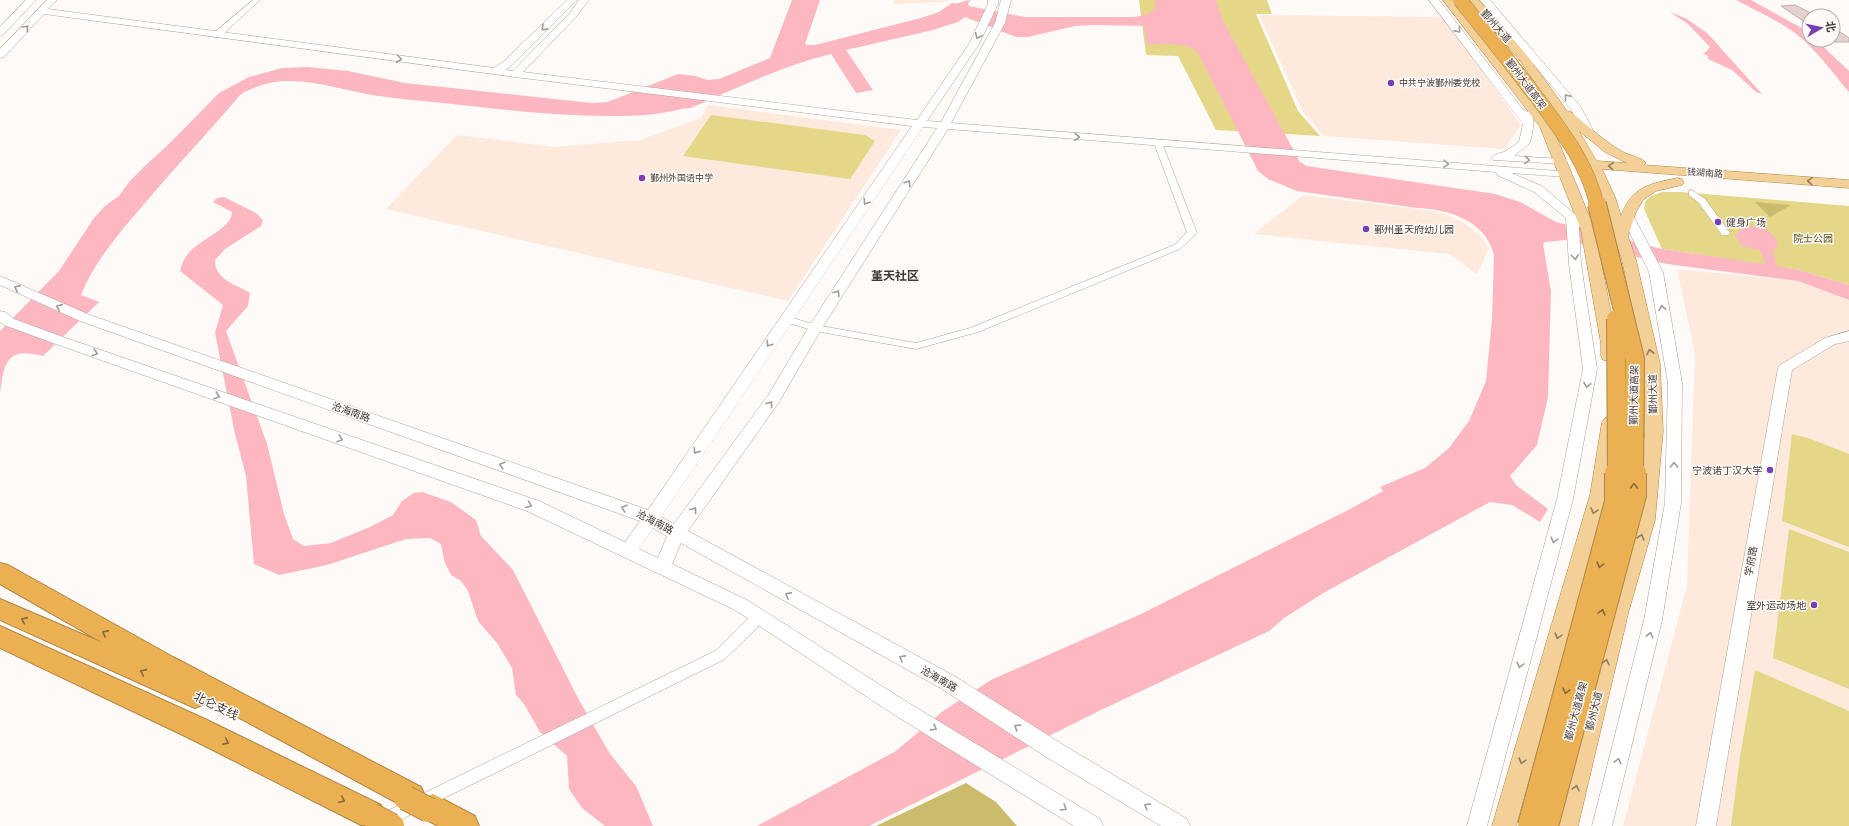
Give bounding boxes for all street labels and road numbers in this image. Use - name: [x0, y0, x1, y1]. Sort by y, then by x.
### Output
- street label: 鄞州大道: [1479, 7, 1513, 45]
- street label: 鄞州大道高架: [1504, 57, 1548, 111]
- street label: 钱湖南路: [1687, 167, 1723, 179]
- street label: 鄞州大道高架: [1628, 365, 1640, 425]
- street label: 鄞州大道: [1647, 374, 1659, 414]
- street label: 沧海南路: [330, 400, 372, 424]
- street label: 沧海南路: [635, 508, 675, 536]
- street label: 学府路: [1743, 545, 1759, 577]
- street label: 沧海南路: [919, 664, 959, 694]
- street label: 鄞州大道高架: [1563, 681, 1589, 741]
- street label: 北仑支线: [191, 689, 241, 723]
- street label: 鄞州大道: [1584, 690, 1604, 732]

